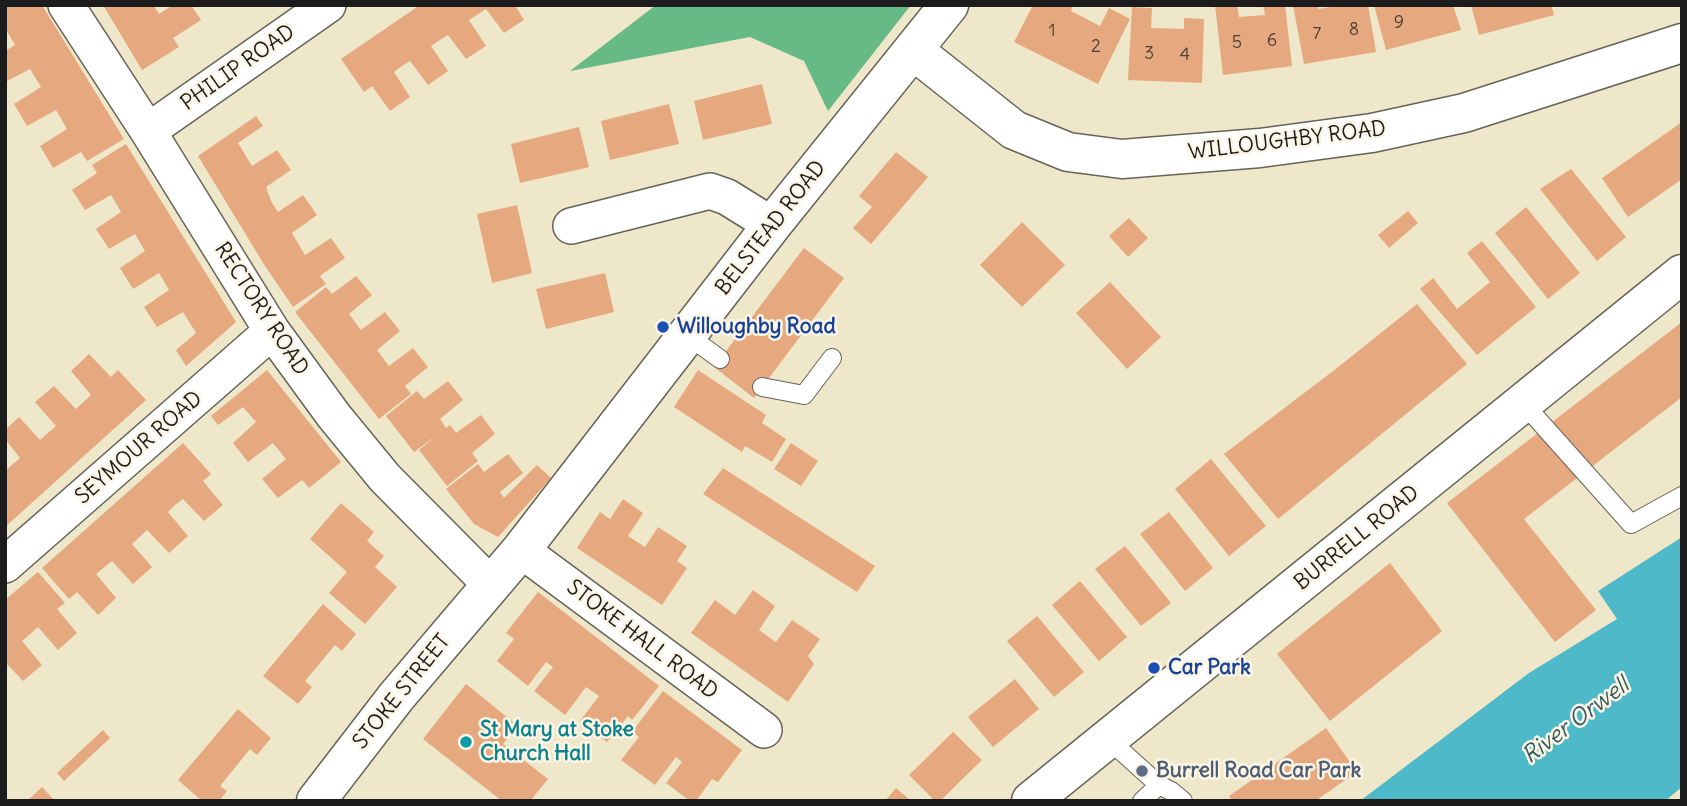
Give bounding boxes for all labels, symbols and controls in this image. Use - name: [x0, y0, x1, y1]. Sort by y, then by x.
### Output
- house number: 9: [1394, 12, 1404, 34]
- house number: 8: [1349, 19, 1359, 41]
- street label: PHILIP ROAD: [176, 20, 300, 116]
- house number: 1: [1048, 20, 1056, 42]
- house number: 7: [1313, 23, 1321, 45]
- house number: 6: [1267, 30, 1277, 52]
- house number: 5: [1232, 32, 1242, 54]
- house number: 2: [1091, 36, 1101, 58]
- house number: 3: [1144, 43, 1154, 65]
- house number: 4: [1180, 44, 1190, 66]
- street label: WILLOUGHBY ROAD: [1187, 116, 1387, 166]
- street label: BELSTEAD ROAD: [711, 156, 831, 300]
- street label: RECTORY ROAD: [209, 238, 313, 380]
- place label: Willoughby Road: [677, 314, 836, 340]
- marker: Willoughby Road: [655, 319, 671, 335]
- street label: SEYMOUR ROAD: [71, 386, 207, 510]
- street label: BURRELL ROAD: [1290, 480, 1424, 596]
- street label: STOKE HALL ROAD: [561, 575, 723, 705]
- street label: STOKE STREET: [348, 630, 456, 754]
- place label: Car Park: [1168, 655, 1251, 681]
- marker: Car Park: [1146, 660, 1162, 676]
- water label: River Orwell: [1517, 672, 1635, 770]
- place label: St Mary at Stoke Church Hall: [480, 717, 634, 767]
- marker: St Mary at Stoke Church Hall: [458, 734, 474, 750]
- place label: Burrell Road Car Park: [1156, 758, 1361, 784]
- marker: Burrell Road Car Park: [1134, 763, 1150, 779]

